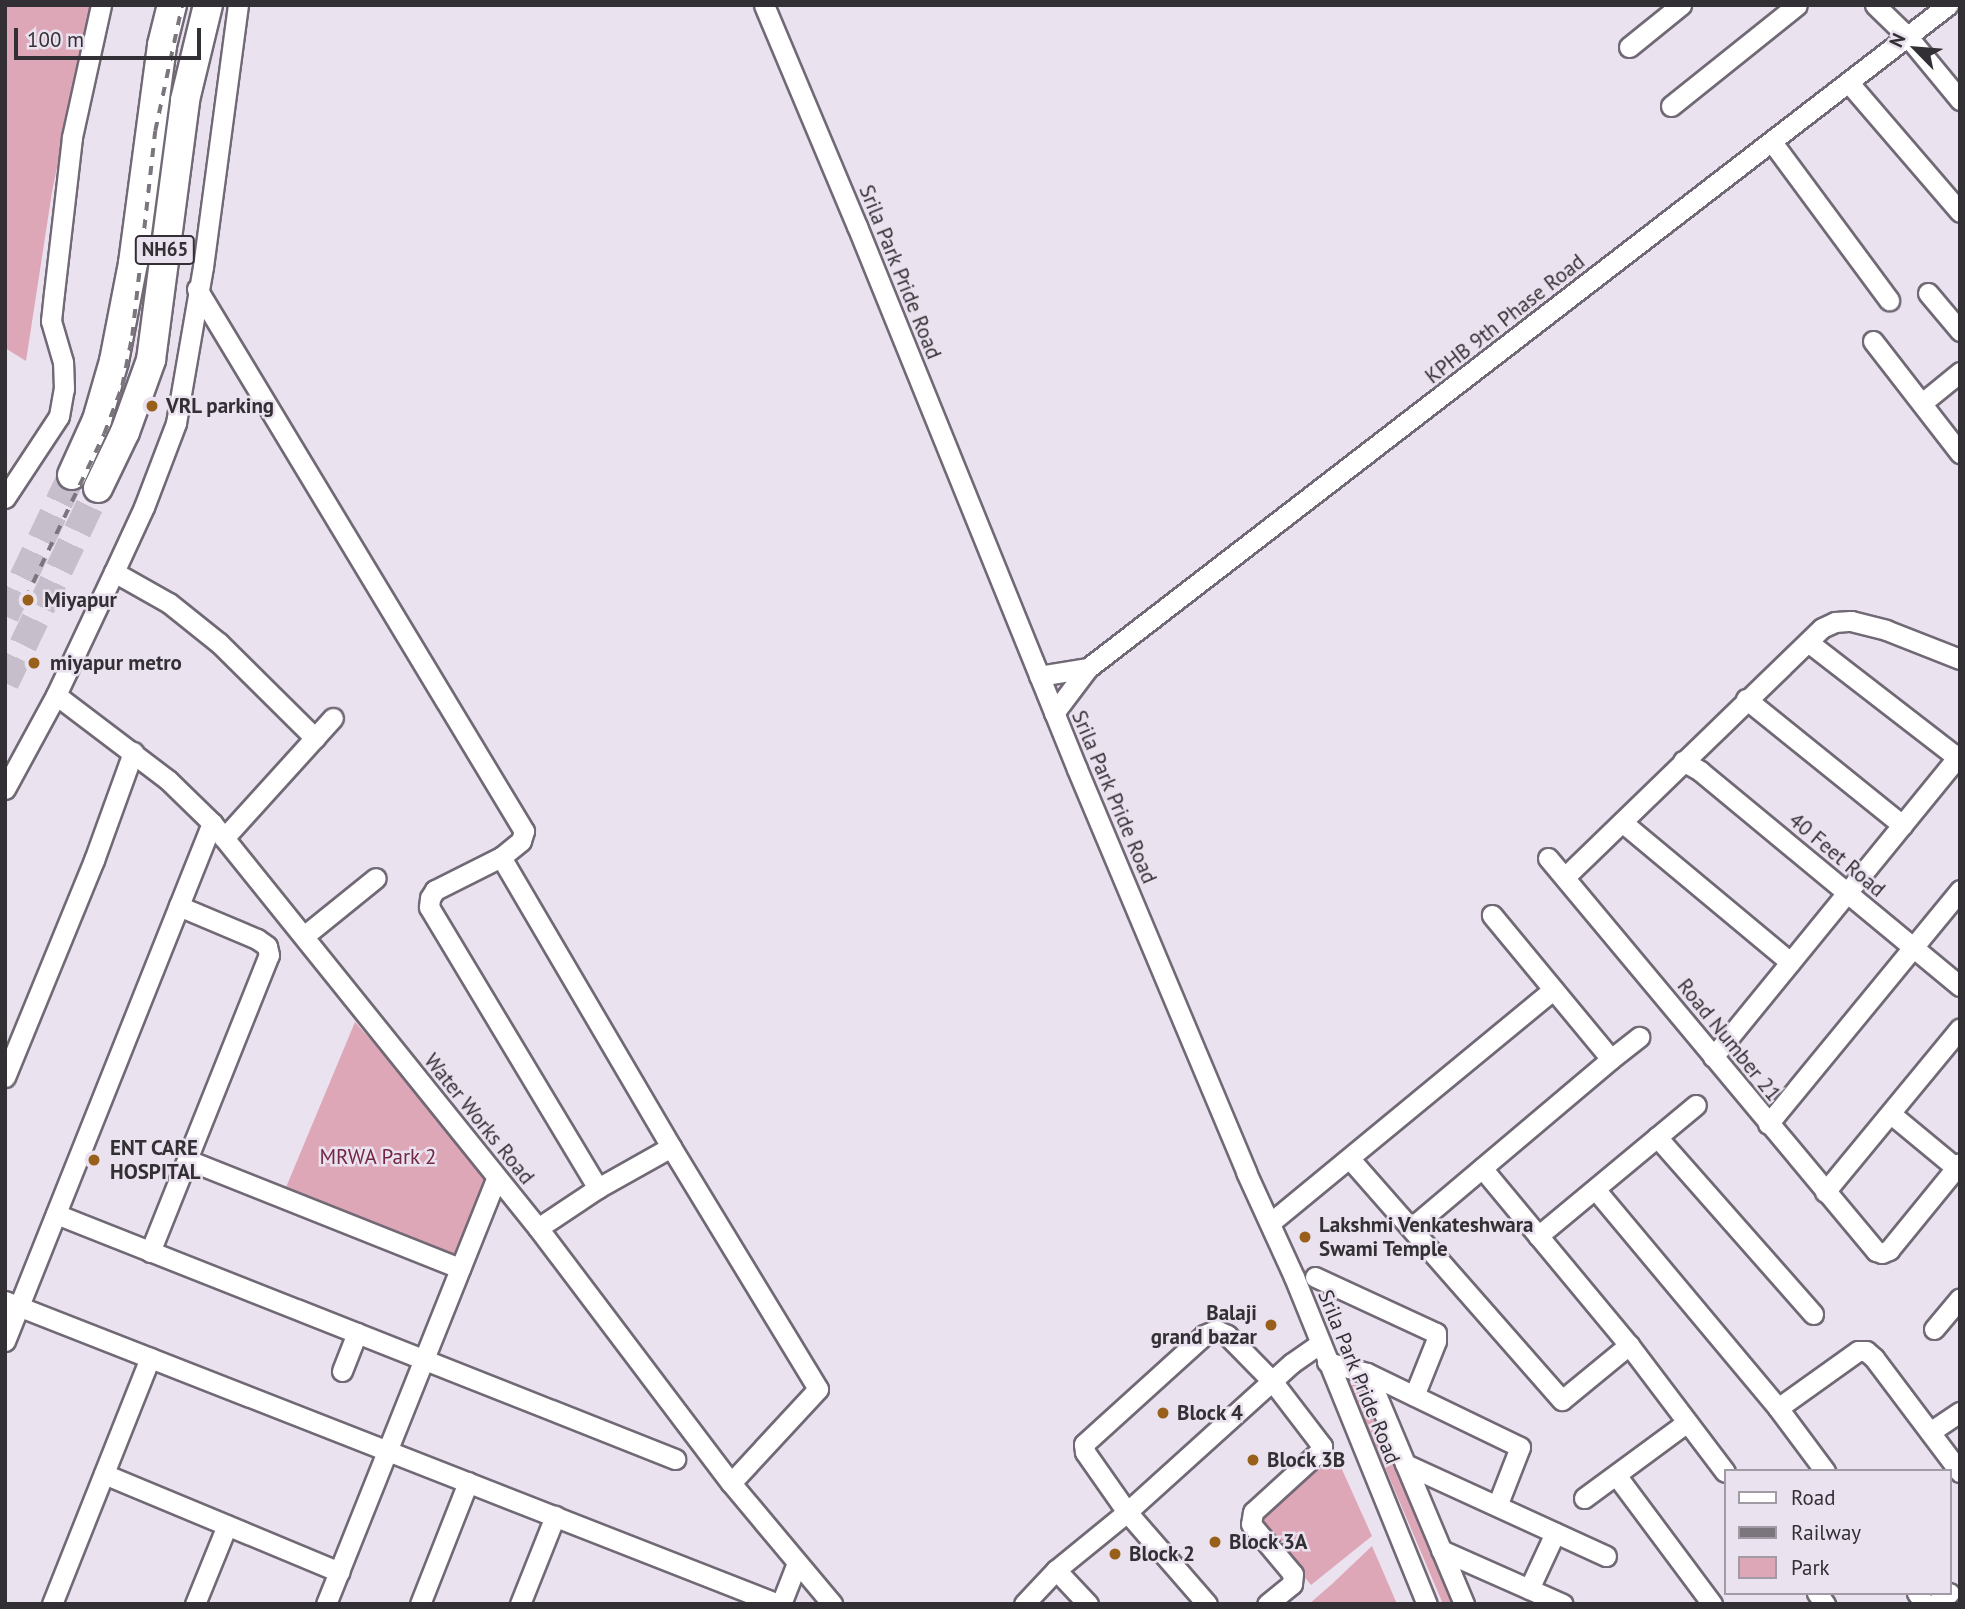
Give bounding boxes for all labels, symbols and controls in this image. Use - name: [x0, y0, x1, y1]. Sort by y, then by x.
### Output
- scale bar: [18, 14, 205, 58]
- north arrow: [1881, 14, 1951, 84]
- text: 100 m: [27, 26, 84, 53]
- text: N: [1883, 29, 1910, 51]
- street label: Srila Park Pride Road: [853, 181, 947, 363]
- road number: NH65: [134, 234, 196, 266]
- street label: KPHB 9th Phase Road: [1420, 249, 1590, 389]
- place label: VRL parking: [166, 393, 275, 419]
- marker: VRL parking: [144, 398, 160, 414]
- place label: Miyapur: [44, 587, 117, 613]
- marker: Miyapur: [18, 590, 38, 610]
- place label: miyapur metro: [50, 650, 182, 676]
- marker: miyapur metro: [24, 653, 44, 673]
- street label: Srila Park Pride Road: [1066, 706, 1162, 888]
- street label: 40 Feet Road: [1784, 808, 1890, 902]
- street label: Road Number 21: [1672, 974, 1786, 1106]
- street label: Water Works Road: [419, 1048, 539, 1190]
- place label: ENT CARE HOSPITAL: [110, 1135, 201, 1185]
- park label: MRWA Park 2: [319, 1144, 437, 1170]
- marker: ENT CARE HOSPITAL: [84, 1150, 104, 1170]
- place label: Lakshmi Venkateshwara Swami Temple: [1319, 1212, 1534, 1262]
- marker: Lakshmi Venkateshwara Swami Temple: [1297, 1229, 1313, 1245]
- street label: Srila Park Pride Road: [1312, 1286, 1406, 1468]
- place label: Balaji grand bazar: [1151, 1300, 1257, 1350]
- marker: Balaji grand bazar: [1263, 1317, 1279, 1333]
- place label: Block 4: [1177, 1400, 1243, 1426]
- marker: Block 4: [1155, 1405, 1171, 1421]
- place label: Block 3B: [1267, 1447, 1346, 1473]
- marker: Block 3B: [1245, 1452, 1261, 1468]
- legend: [1724, 1469, 1951, 1595]
- text: Road: [1791, 1484, 1835, 1511]
- text: Railway: [1791, 1519, 1861, 1546]
- place label: Block 3A: [1229, 1529, 1308, 1555]
- marker: Block 3A: [1207, 1534, 1223, 1550]
- place label: Block 2: [1129, 1541, 1195, 1567]
- marker: Block 2: [1107, 1546, 1123, 1562]
- text: Park: [1791, 1554, 1830, 1581]

